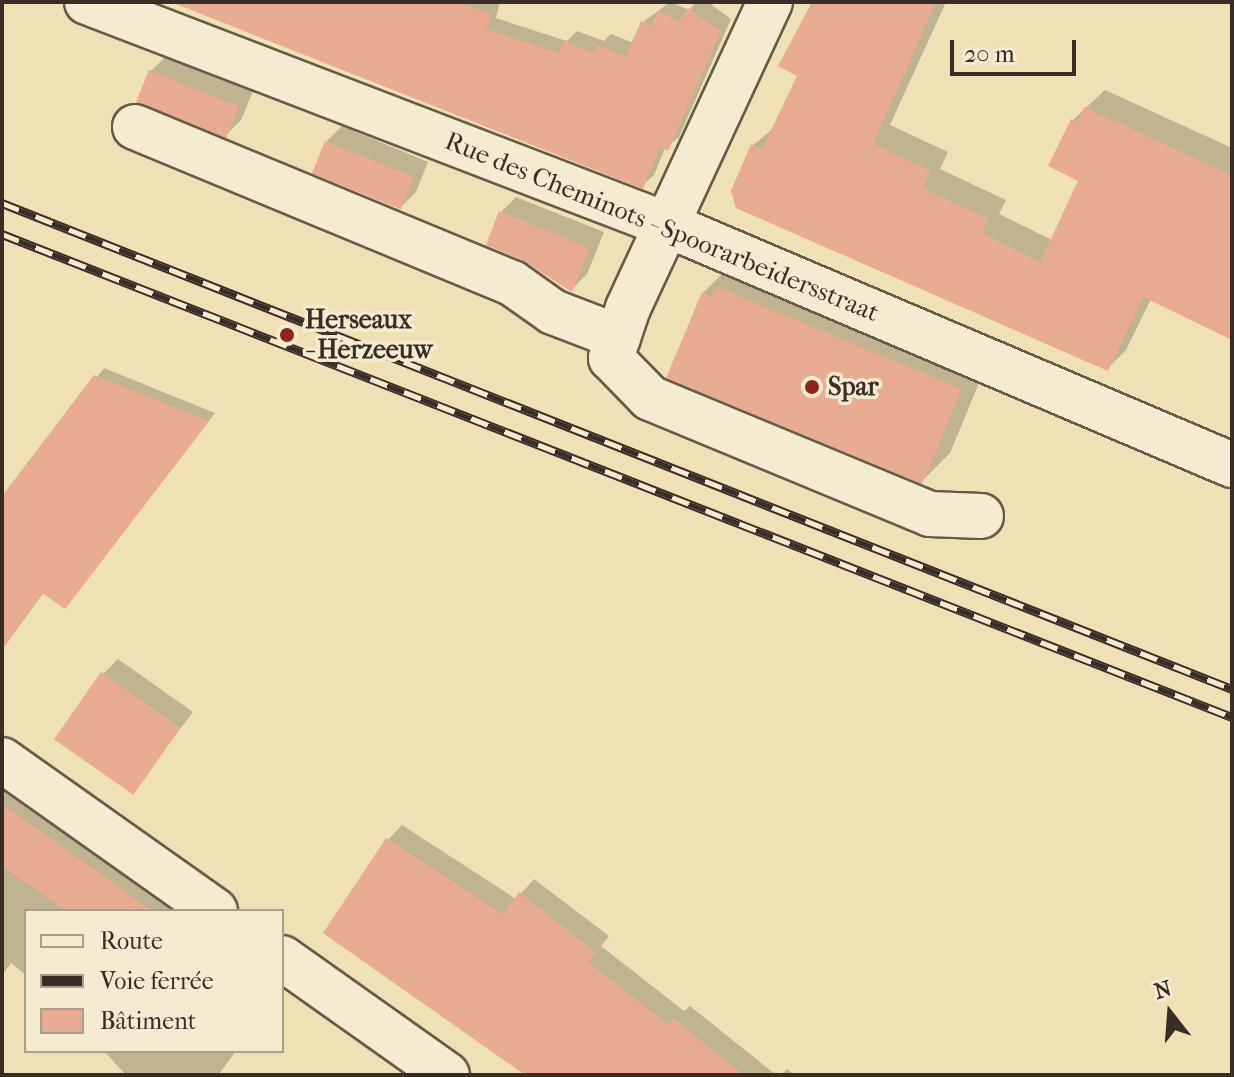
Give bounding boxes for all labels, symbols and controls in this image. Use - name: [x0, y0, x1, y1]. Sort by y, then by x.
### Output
- scale bar: [954, 24, 1080, 74]
- text: 20 m: [964, 40, 1015, 68]
- street label: Rue des Cheminots - Spoorarbeidersstraat: [440, 125, 884, 329]
- place label: Herseaux - Herzeeuw: [305, 304, 433, 366]
- marker: Herseaux - Herzeeuw: [276, 324, 298, 346]
- place label: Spar: [828, 371, 879, 403]
- marker: Spar: [803, 378, 821, 396]
- legend: [24, 909, 284, 1053]
- text: Route: [100, 927, 163, 955]
- text: Voie ferrée: [100, 967, 214, 995]
- north arrow: [1130, 973, 1210, 1053]
- text: N: [1151, 975, 1175, 1005]
- text: Bâtiment: [100, 1007, 196, 1035]

